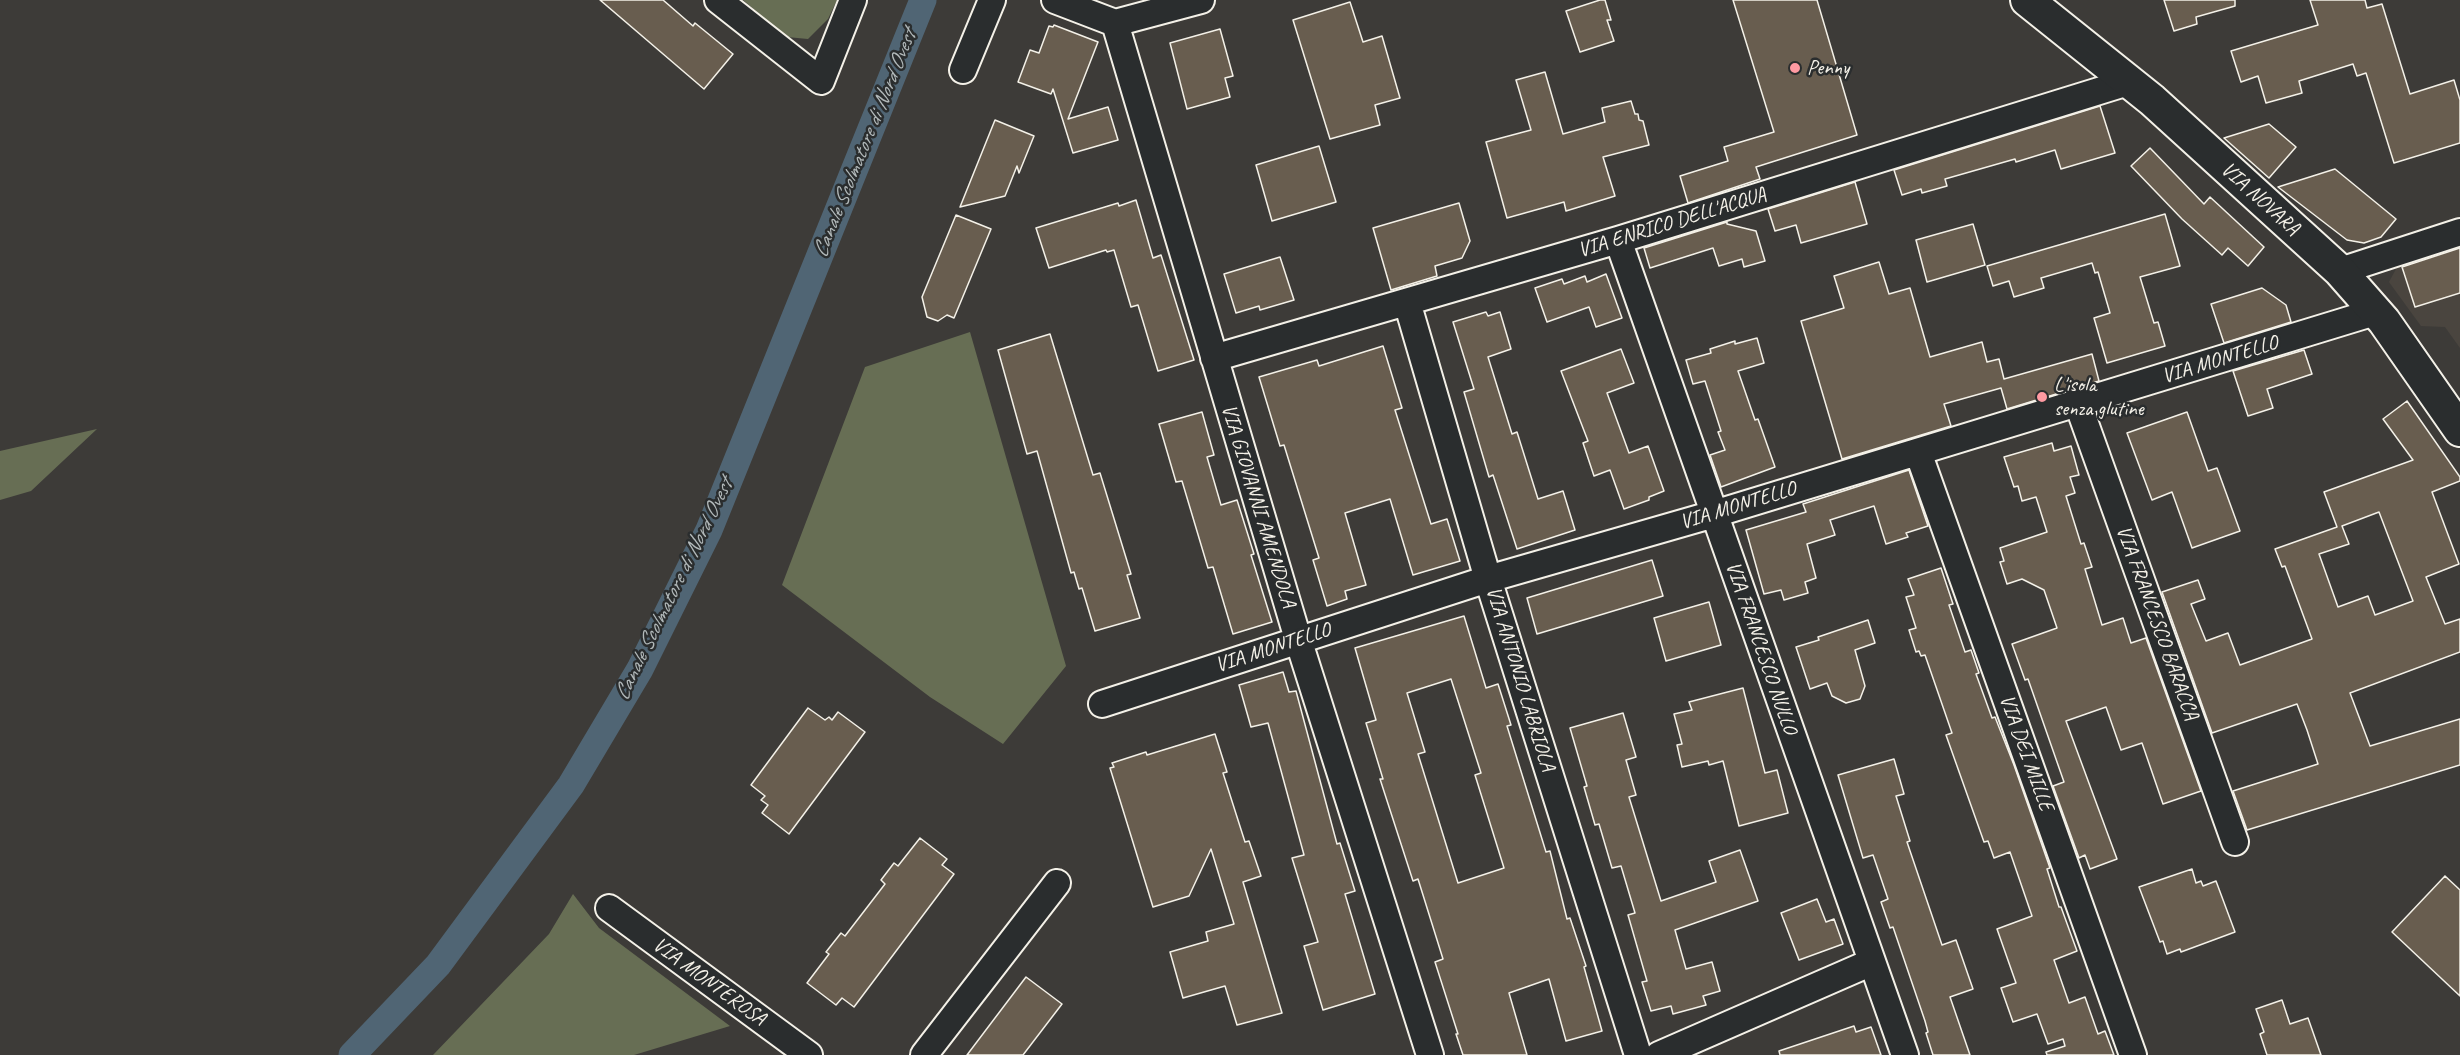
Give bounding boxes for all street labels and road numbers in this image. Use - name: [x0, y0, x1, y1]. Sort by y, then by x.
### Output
- street label: VIA NOVARA: [2215, 157, 2305, 241]
- street label: VIA ENRICO DELL'ACQUA: [1575, 182, 1769, 264]
- street label: VIA MONTELLO: [2159, 330, 2281, 390]
- street label: VIA GIOVANNI AMENDOLA: [1215, 401, 1301, 611]
- street label: VIA MONTELLO: [1677, 476, 1799, 536]
- street label: VIA FRANCESCO BARACCA: [2110, 522, 2204, 724]
- street label: VIA FRANCESCO NULLO: [1720, 558, 1802, 738]
- street label: VIA ANTONIO LABRIOLA: [1480, 584, 1560, 774]
- street label: VIA MONTELLO: [1212, 617, 1334, 679]
- street label: VIA DEI MILLE: [1993, 691, 2059, 815]
- street label: VIA MONTEROSA: [647, 932, 771, 1032]

